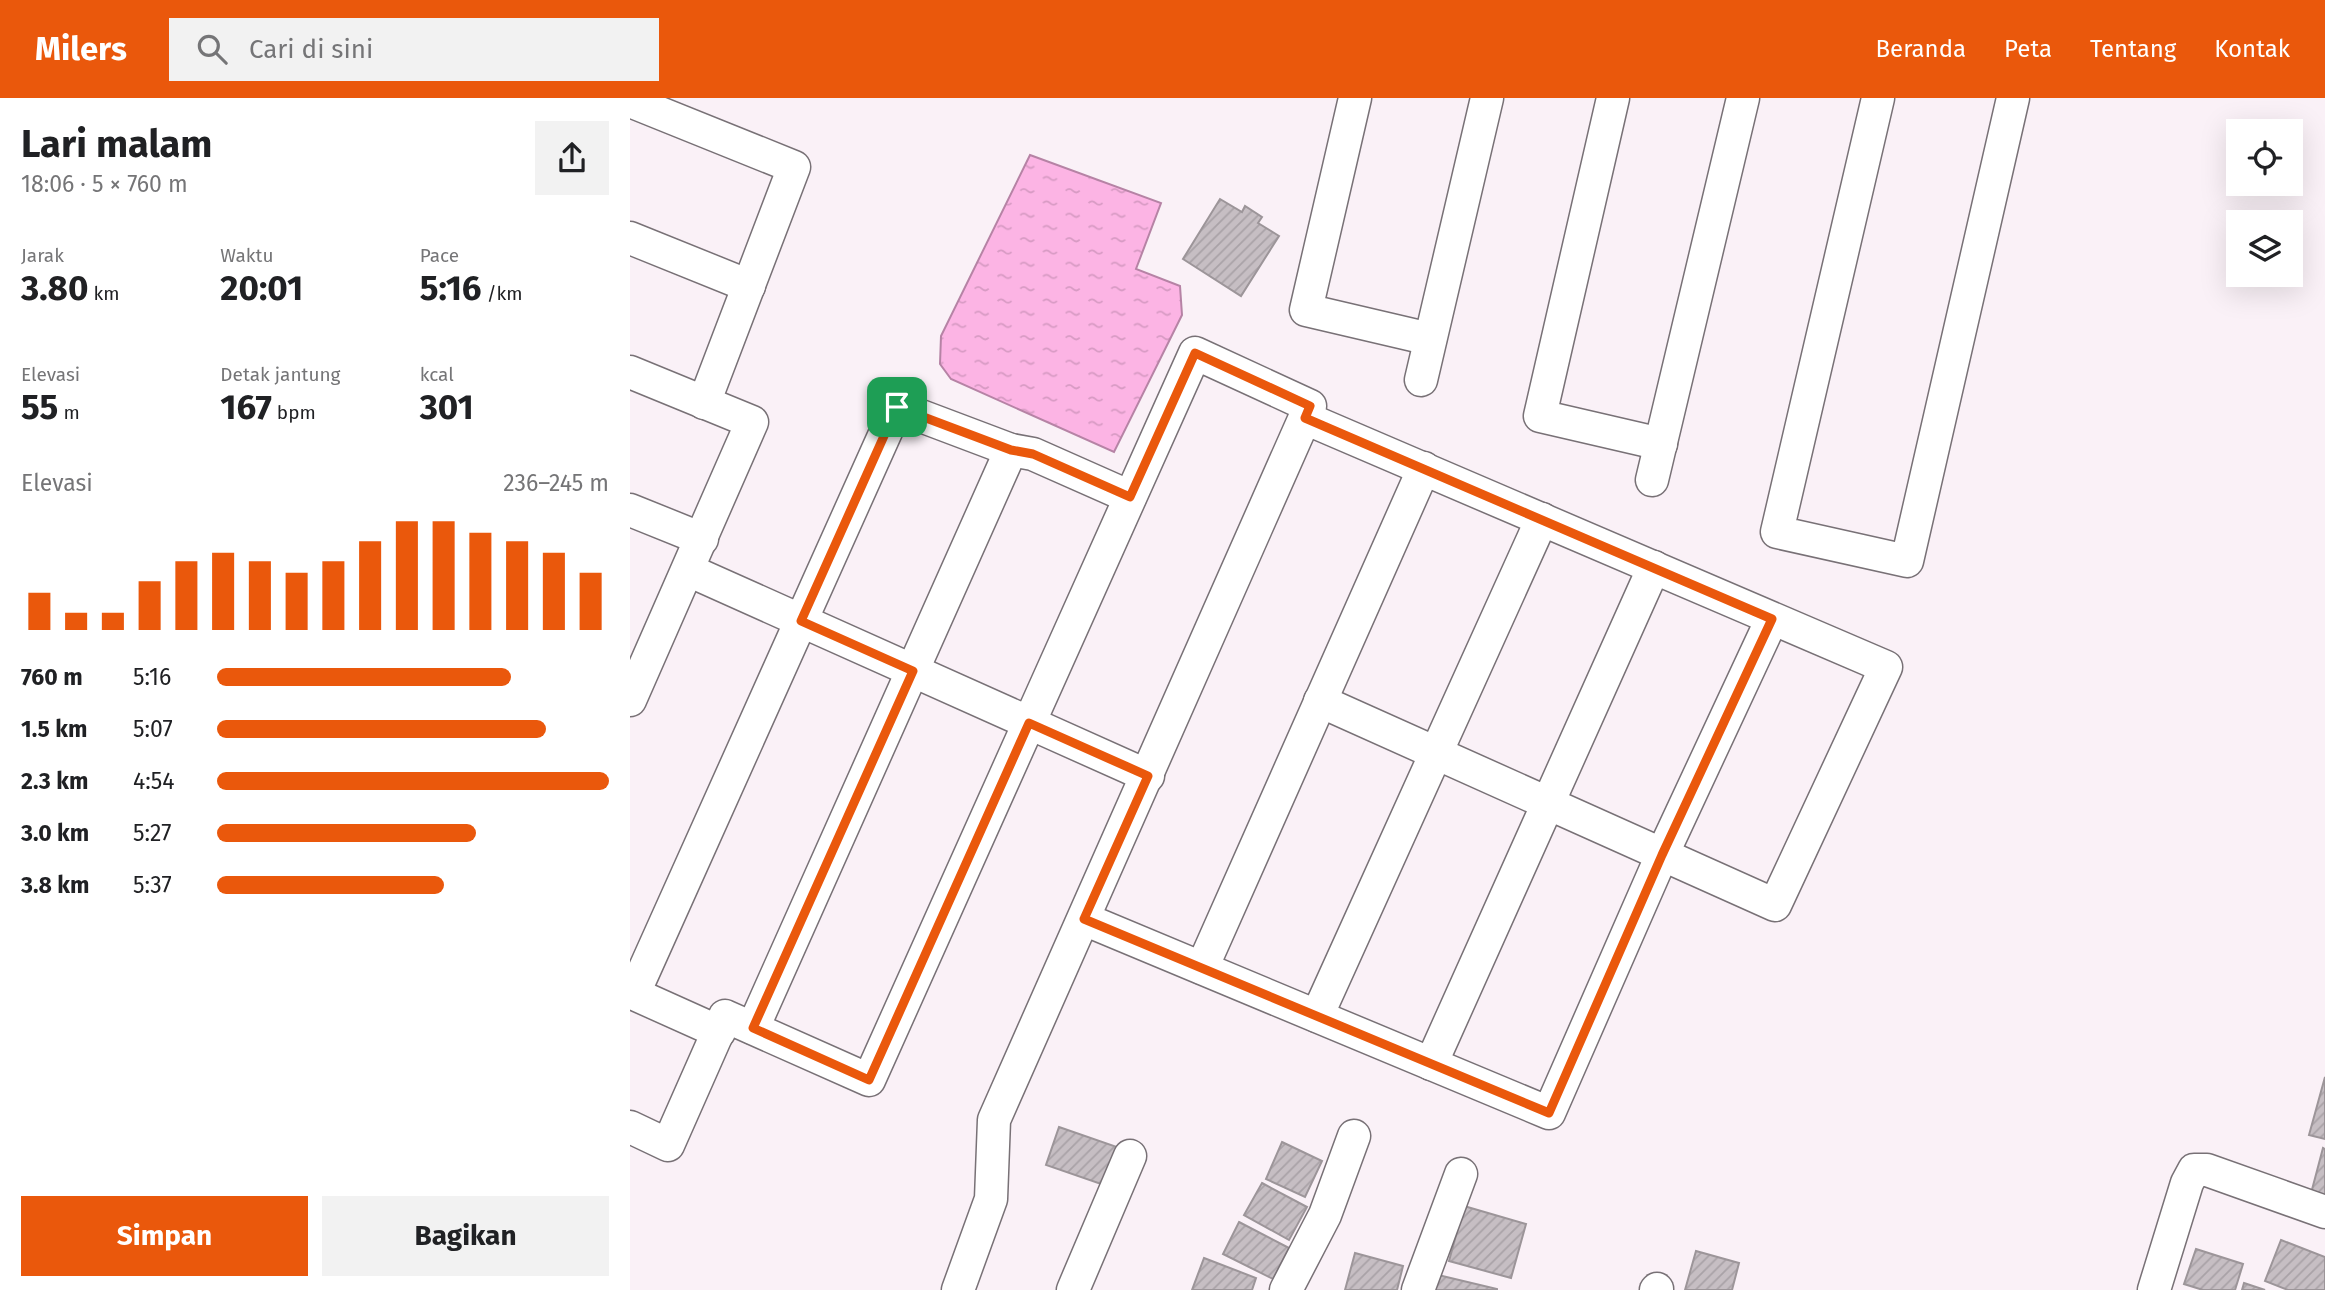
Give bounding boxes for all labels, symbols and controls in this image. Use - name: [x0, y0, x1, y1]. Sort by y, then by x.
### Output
- search box: [169, 18, 659, 81]
- text: Milers: [35, 29, 127, 69]
- icon: search: [193, 30, 231, 68]
- text: Cari di sini: [249, 34, 373, 65]
- text: Beranda: [1875, 35, 1966, 63]
- text: Peta: [2004, 35, 2052, 63]
- text: Tentang: [2090, 35, 2176, 63]
- text: Kontak: [2214, 35, 2290, 63]
- map controls: [2226, 119, 2303, 287]
- button: locate: [2226, 119, 2303, 196]
- text: Lari malam: [21, 121, 212, 167]
- button: share: [535, 121, 609, 195]
- text: 18:06 · 5 × 760 m: [21, 170, 188, 198]
- button: layers: [2226, 210, 2303, 287]
- text: Jarak: [21, 244, 64, 267]
- text: Waktu: [220, 244, 273, 267]
- text: Pace: [420, 244, 459, 267]
- text: 3.80: [21, 267, 88, 309]
- text: 20:01: [220, 267, 303, 309]
- text: 5:16: [420, 267, 482, 309]
- text: km: [88, 282, 119, 305]
- text: /km: [482, 282, 523, 305]
- text: Elevasi: [21, 363, 80, 386]
- text: Detak jantung: [220, 363, 340, 386]
- text: kcal: [420, 363, 454, 386]
- pin: [867, 377, 927, 437]
- text: 55: [21, 386, 58, 428]
- text: 167: [220, 386, 272, 428]
- text: 301: [420, 386, 474, 428]
- icon: arrive: [878, 388, 916, 426]
- text: m: [58, 401, 80, 424]
- text: bpm: [272, 401, 316, 424]
- text: Elevasi: [21, 469, 93, 497]
- text: 236–245 m: [503, 469, 609, 497]
- text: 760 m: [21, 663, 83, 691]
- text: 5:16: [133, 663, 171, 691]
- text: 1.5 km: [21, 715, 87, 743]
- text: 5:07: [133, 715, 173, 743]
- text: 2.3 km: [21, 767, 88, 795]
- text: 4:54: [133, 767, 175, 795]
- text: 3.0 km: [21, 819, 89, 847]
- text: 5:27: [133, 819, 171, 847]
- text: 3.8 km: [21, 871, 89, 899]
- text: 5:37: [133, 871, 172, 899]
- button: Simpan: [21, 1196, 308, 1276]
- button: Bagikan: [322, 1196, 609, 1276]

